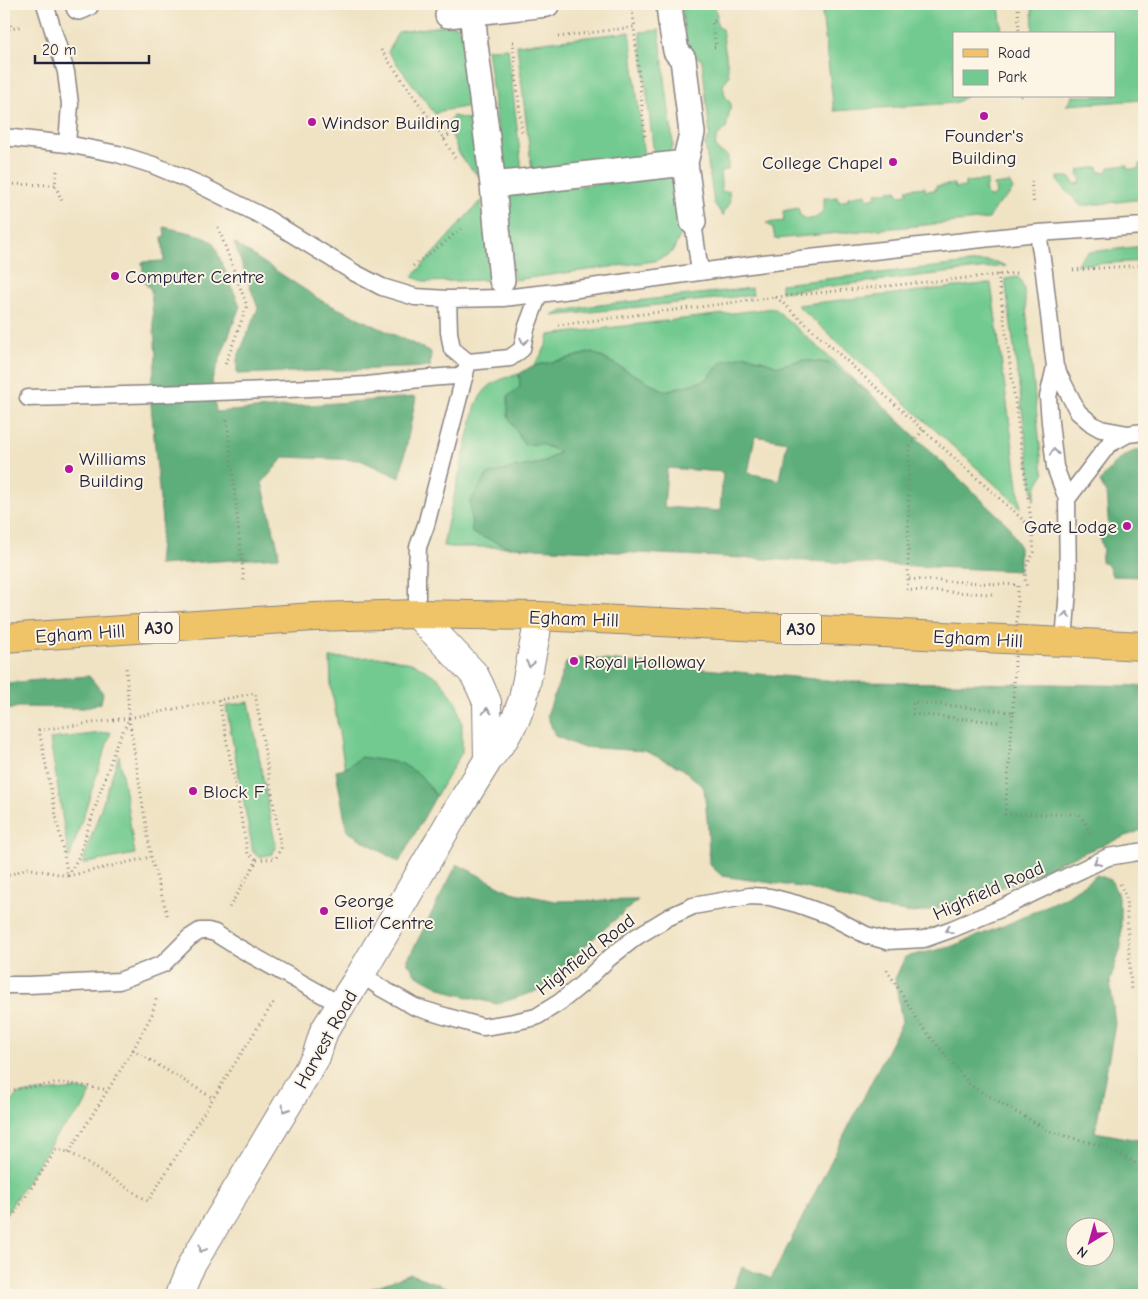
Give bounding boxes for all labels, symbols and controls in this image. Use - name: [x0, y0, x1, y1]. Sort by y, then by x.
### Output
- scale bar: [35, 32, 149, 64]
- legend: [953, 32, 1116, 98]
- text: 20 m: [42, 41, 76, 59]
- text: Road: [998, 44, 1030, 62]
- text: Park: [998, 68, 1027, 86]
- marker: Founder's Building: [978, 110, 990, 122]
- place label: Windsor Building: [322, 112, 460, 134]
- marker: Windsor Building: [306, 116, 318, 128]
- place label: Founder's Building: [945, 125, 1024, 169]
- place label: College Chapel: [762, 152, 883, 174]
- marker: College Chapel: [887, 156, 899, 168]
- place label: Computer Centre: [125, 266, 264, 288]
- marker: Computer Centre: [109, 270, 121, 282]
- one-way arrow: [519, 336, 530, 345]
- place label: Williams Building: [79, 448, 146, 492]
- one-way arrow: [1049, 448, 1060, 456]
- marker: Williams Building: [63, 463, 75, 475]
- place label: Gate Lodge: [1024, 516, 1117, 538]
- marker: Gate Lodge: [1121, 520, 1133, 532]
- street label: Egham Hill: [529, 606, 619, 632]
- one-way arrow: [1060, 611, 1071, 619]
- road number: A30: [139, 612, 179, 644]
- road number: A30: [781, 614, 821, 644]
- street label: Egham Hill: [34, 620, 126, 648]
- street label: Egham Hill: [932, 626, 1023, 652]
- place label: Royal Holloway: [584, 651, 705, 673]
- marker: Royal Holloway: [568, 655, 580, 667]
- one-way arrow: [525, 660, 536, 668]
- one-way arrow: [482, 707, 493, 715]
- place label: Block F: [203, 781, 265, 803]
- marker: Block F: [187, 785, 199, 797]
- one-way arrow: [1093, 856, 1102, 866]
- street label: Highfield Road: [930, 857, 1047, 925]
- place label: George Elliot Centre: [334, 890, 434, 934]
- marker: George Elliot Centre: [318, 905, 330, 917]
- street label: Highfield Road: [532, 909, 639, 1000]
- one-way arrow: [946, 924, 954, 934]
- street label: Harvest Road: [290, 987, 362, 1092]
- one-way arrow: [281, 1104, 291, 1113]
- north arrow: [1066, 1216, 1116, 1266]
- text: N: [1074, 1242, 1091, 1262]
- one-way arrow: [198, 1243, 208, 1252]

